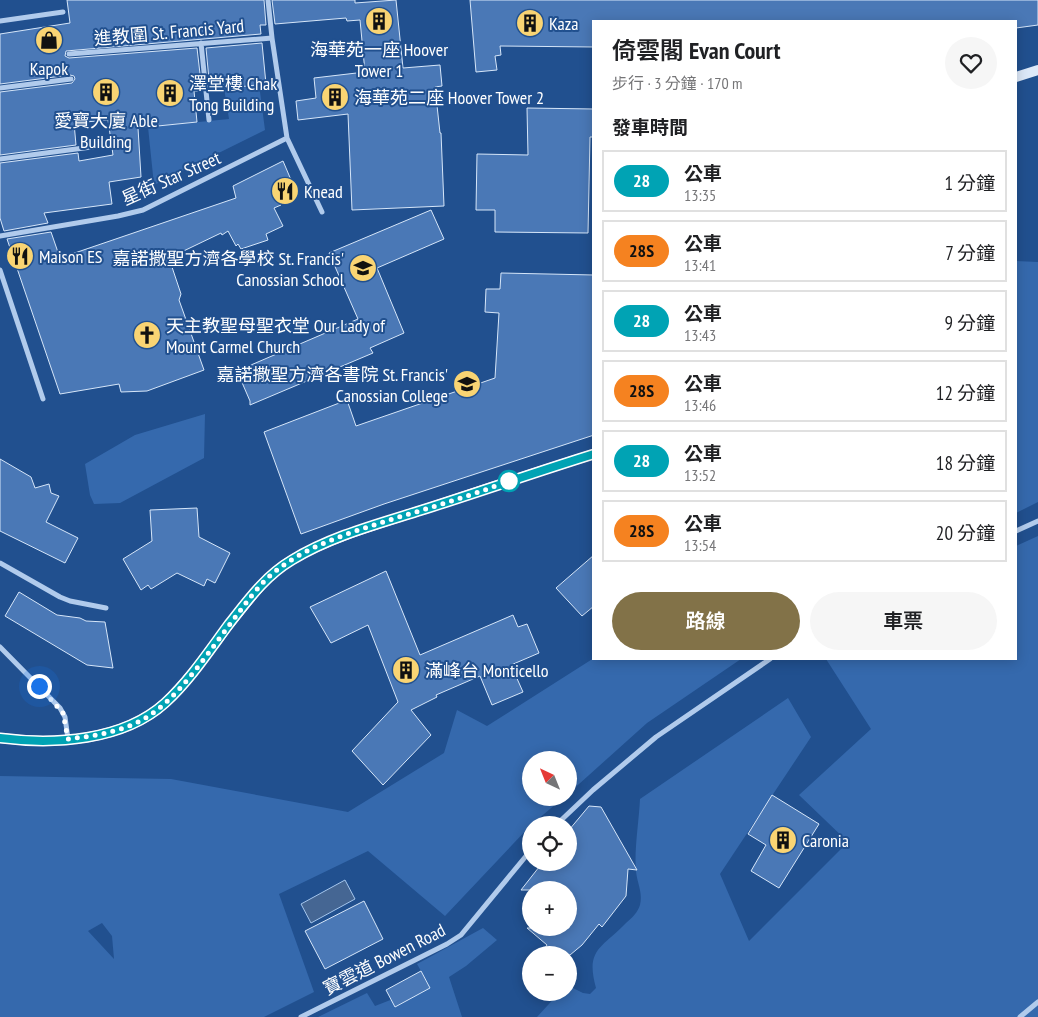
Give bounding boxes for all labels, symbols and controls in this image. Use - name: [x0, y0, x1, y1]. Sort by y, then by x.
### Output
- building icon: 海華苑一座 Hoover Tower 1: [364, 6, 394, 36]
- building icon: Kaza: [515, 8, 545, 38]
- place label: Kaza: [549, 12, 578, 35]
- street label: 進教圍 St. Francis Yard: [93, 14, 245, 50]
- shop icon: Kapok: [34, 25, 64, 55]
- text: 倚雲閣 Evan Court: [612, 35, 780, 66]
- button: heart: [945, 37, 997, 89]
- place label: 海華苑一座 Hoover Tower 1: [310, 38, 448, 82]
- place label: Kapok: [30, 57, 68, 80]
- place label: 澤堂樓 Chak Tong Building: [189, 72, 277, 116]
- text: 步行 · 3 分鐘 · 170 m: [612, 73, 742, 93]
- building icon: 愛寶大廈 Able Building: [91, 77, 121, 107]
- building icon: 澤堂樓 Chak Tong Building: [155, 78, 185, 108]
- building icon: 海華苑二座 Hoover Tower 2: [320, 82, 350, 112]
- place label: 海華苑二座 Hoover Tower 2: [354, 86, 544, 109]
- place label: 愛寶大廈 Able Building: [54, 109, 158, 153]
- text: 發車時間: [612, 115, 688, 139]
- street label: 星街 Star Street: [118, 146, 224, 210]
- text: 公車: [684, 161, 722, 185]
- text: 28: [633, 169, 650, 192]
- text: 1 分鐘: [944, 171, 995, 195]
- restaurant icon: Knead: [270, 176, 300, 206]
- place label: Knead: [304, 180, 343, 203]
- text: 13:35: [684, 185, 716, 205]
- text: 公車: [684, 231, 722, 255]
- text: 28S: [629, 239, 654, 262]
- restaurant icon: Maison ES: [5, 241, 35, 271]
- text: 7 分鐘: [945, 241, 995, 265]
- place label: Maison ES: [39, 245, 103, 268]
- place label: 嘉諾撒聖方濟各學校 St. Francis' Canossian School: [113, 247, 345, 291]
- school or university icon: 嘉諾撒聖方濟各學校 St. Francis' Canossian School: [348, 253, 378, 283]
- text: 13:41: [684, 255, 716, 275]
- text: 公車: [684, 301, 722, 325]
- text: 28: [633, 309, 650, 332]
- text: 9 分鐘: [944, 311, 995, 335]
- place label: 天主教聖母聖衣堂 Our Lady of Mount Carmel Church: [166, 314, 386, 358]
- church icon: 天主教聖母聖衣堂 Our Lady of Mount Carmel Church: [132, 320, 162, 350]
- text: 13:43: [684, 325, 716, 345]
- place label: 嘉諾撒聖方濟各書院 St. Francis' Canossian College: [217, 363, 448, 407]
- school or university icon: 嘉諾撒聖方濟各書院 St. Francis' Canossian College: [452, 369, 482, 399]
- text: 公車: [684, 371, 722, 395]
- text: 28S: [629, 379, 654, 402]
- text: 12 分鐘: [936, 381, 995, 405]
- text: 13:46: [684, 395, 716, 415]
- text: 公車: [684, 441, 722, 465]
- text: 28: [633, 449, 650, 472]
- text: 18 分鐘: [936, 451, 995, 475]
- text: 13:52: [684, 465, 716, 485]
- unlabelled marker: [498, 470, 520, 492]
- text: 公車: [684, 511, 722, 535]
- text: 28S: [629, 519, 654, 542]
- text: 20 分鐘: [936, 521, 995, 545]
- text: 13:54: [684, 535, 716, 555]
- button: 路線: [612, 592, 800, 650]
- button: 車票: [810, 592, 997, 650]
- building icon: 滿峰台 Monticello: [391, 655, 421, 685]
- place label: 滿峰台 Monticello: [425, 659, 549, 682]
- your location: [27, 674, 52, 699]
- north arrow: [522, 751, 578, 806]
- map controls: [522, 751, 577, 1001]
- button: locate: [522, 816, 577, 871]
- building icon: Caronia: [768, 825, 798, 855]
- place label: Caronia: [802, 829, 849, 852]
- button: +: [522, 881, 577, 936]
- street label: 寶雲道 Bowen Road: [319, 918, 449, 1000]
- button: −: [522, 946, 577, 1001]

